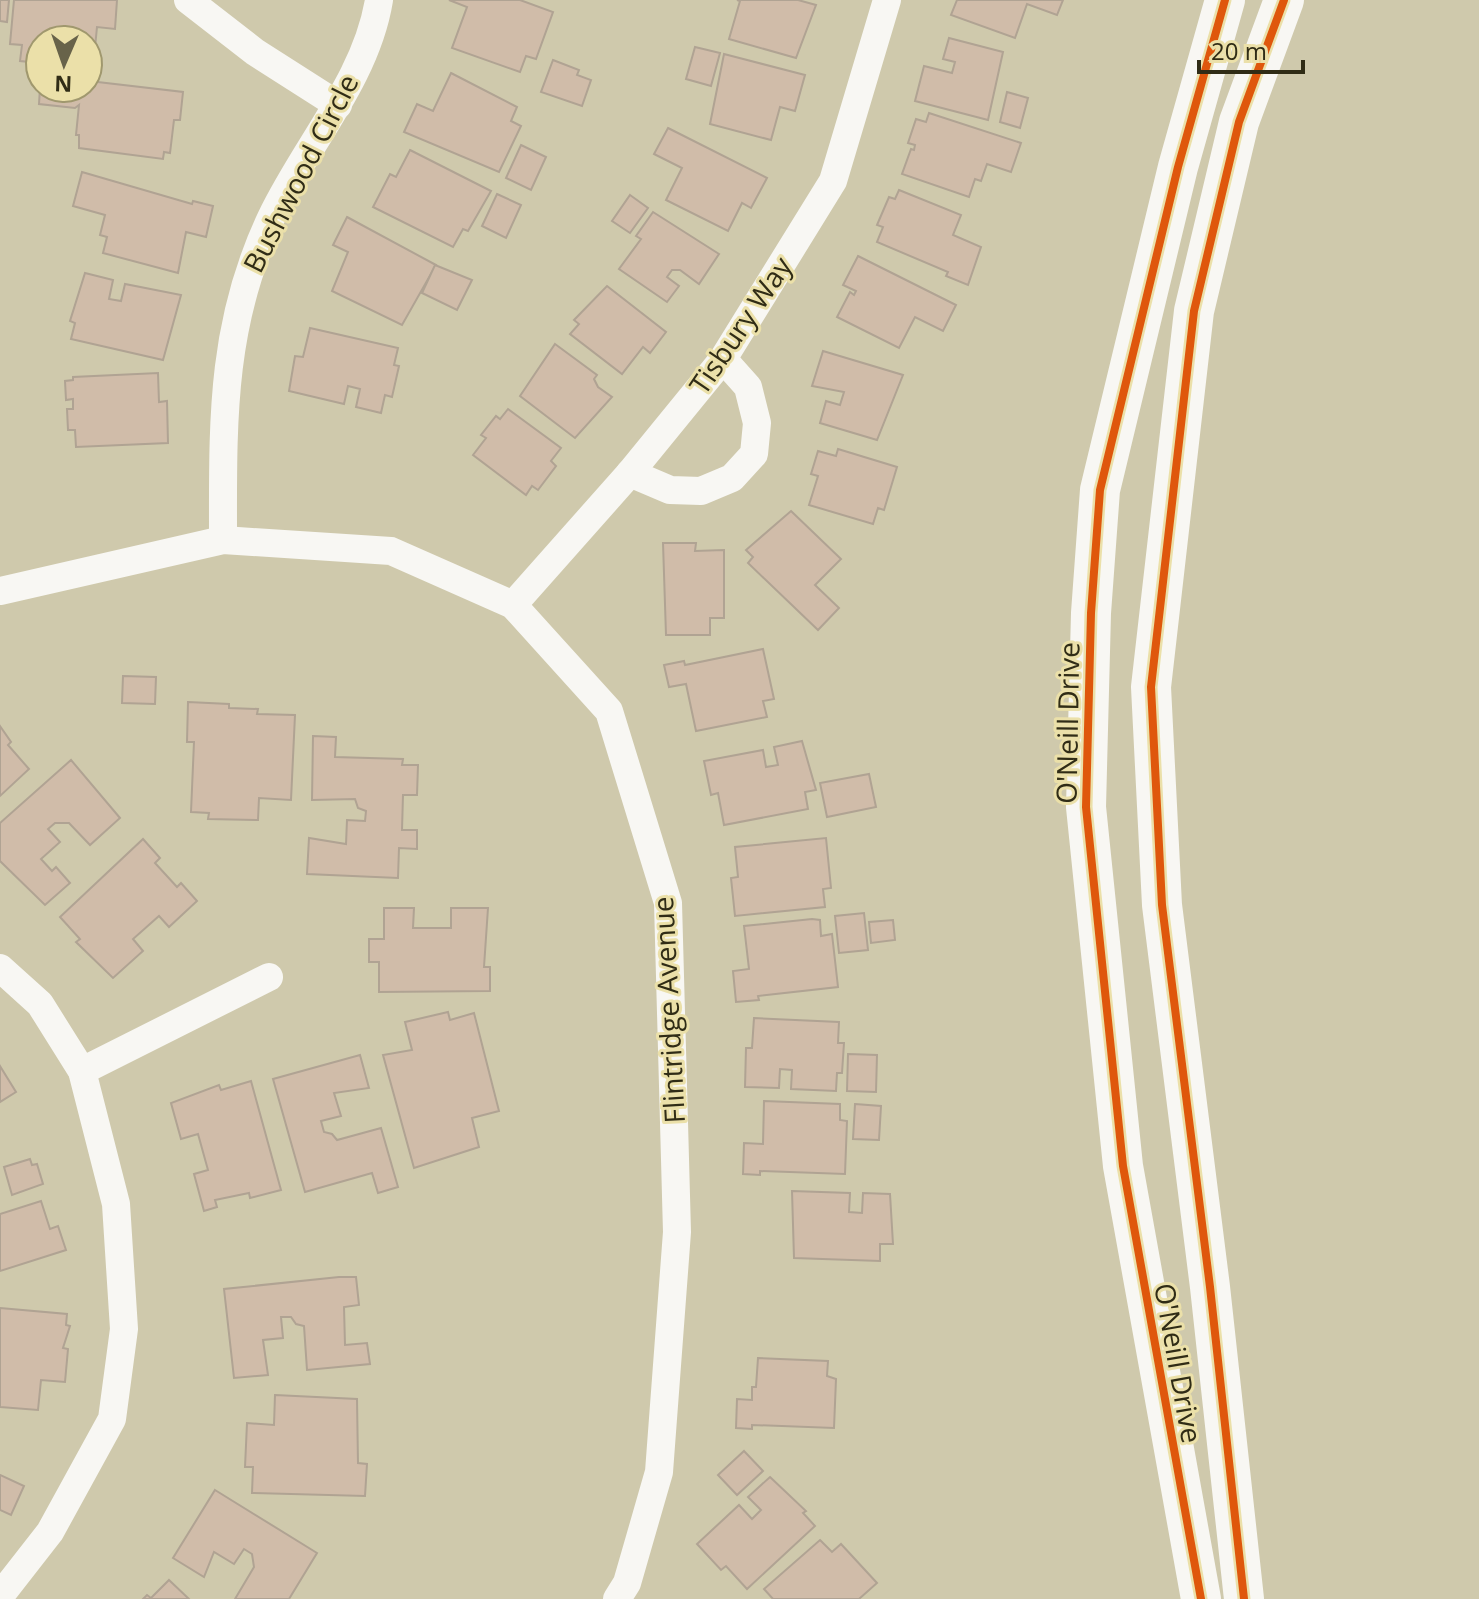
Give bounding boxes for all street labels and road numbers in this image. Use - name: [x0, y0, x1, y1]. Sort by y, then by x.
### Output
- street label: Bushwood Circle: [234, 67, 366, 279]
- street label: Tisbury Way: [680, 248, 801, 401]
- street label: O'Neill Drive: [1047, 642, 1087, 804]
- street label: Flintridge Avenue: [643, 896, 693, 1124]
- street label: O'Neill Drive: [1146, 1280, 1212, 1446]

